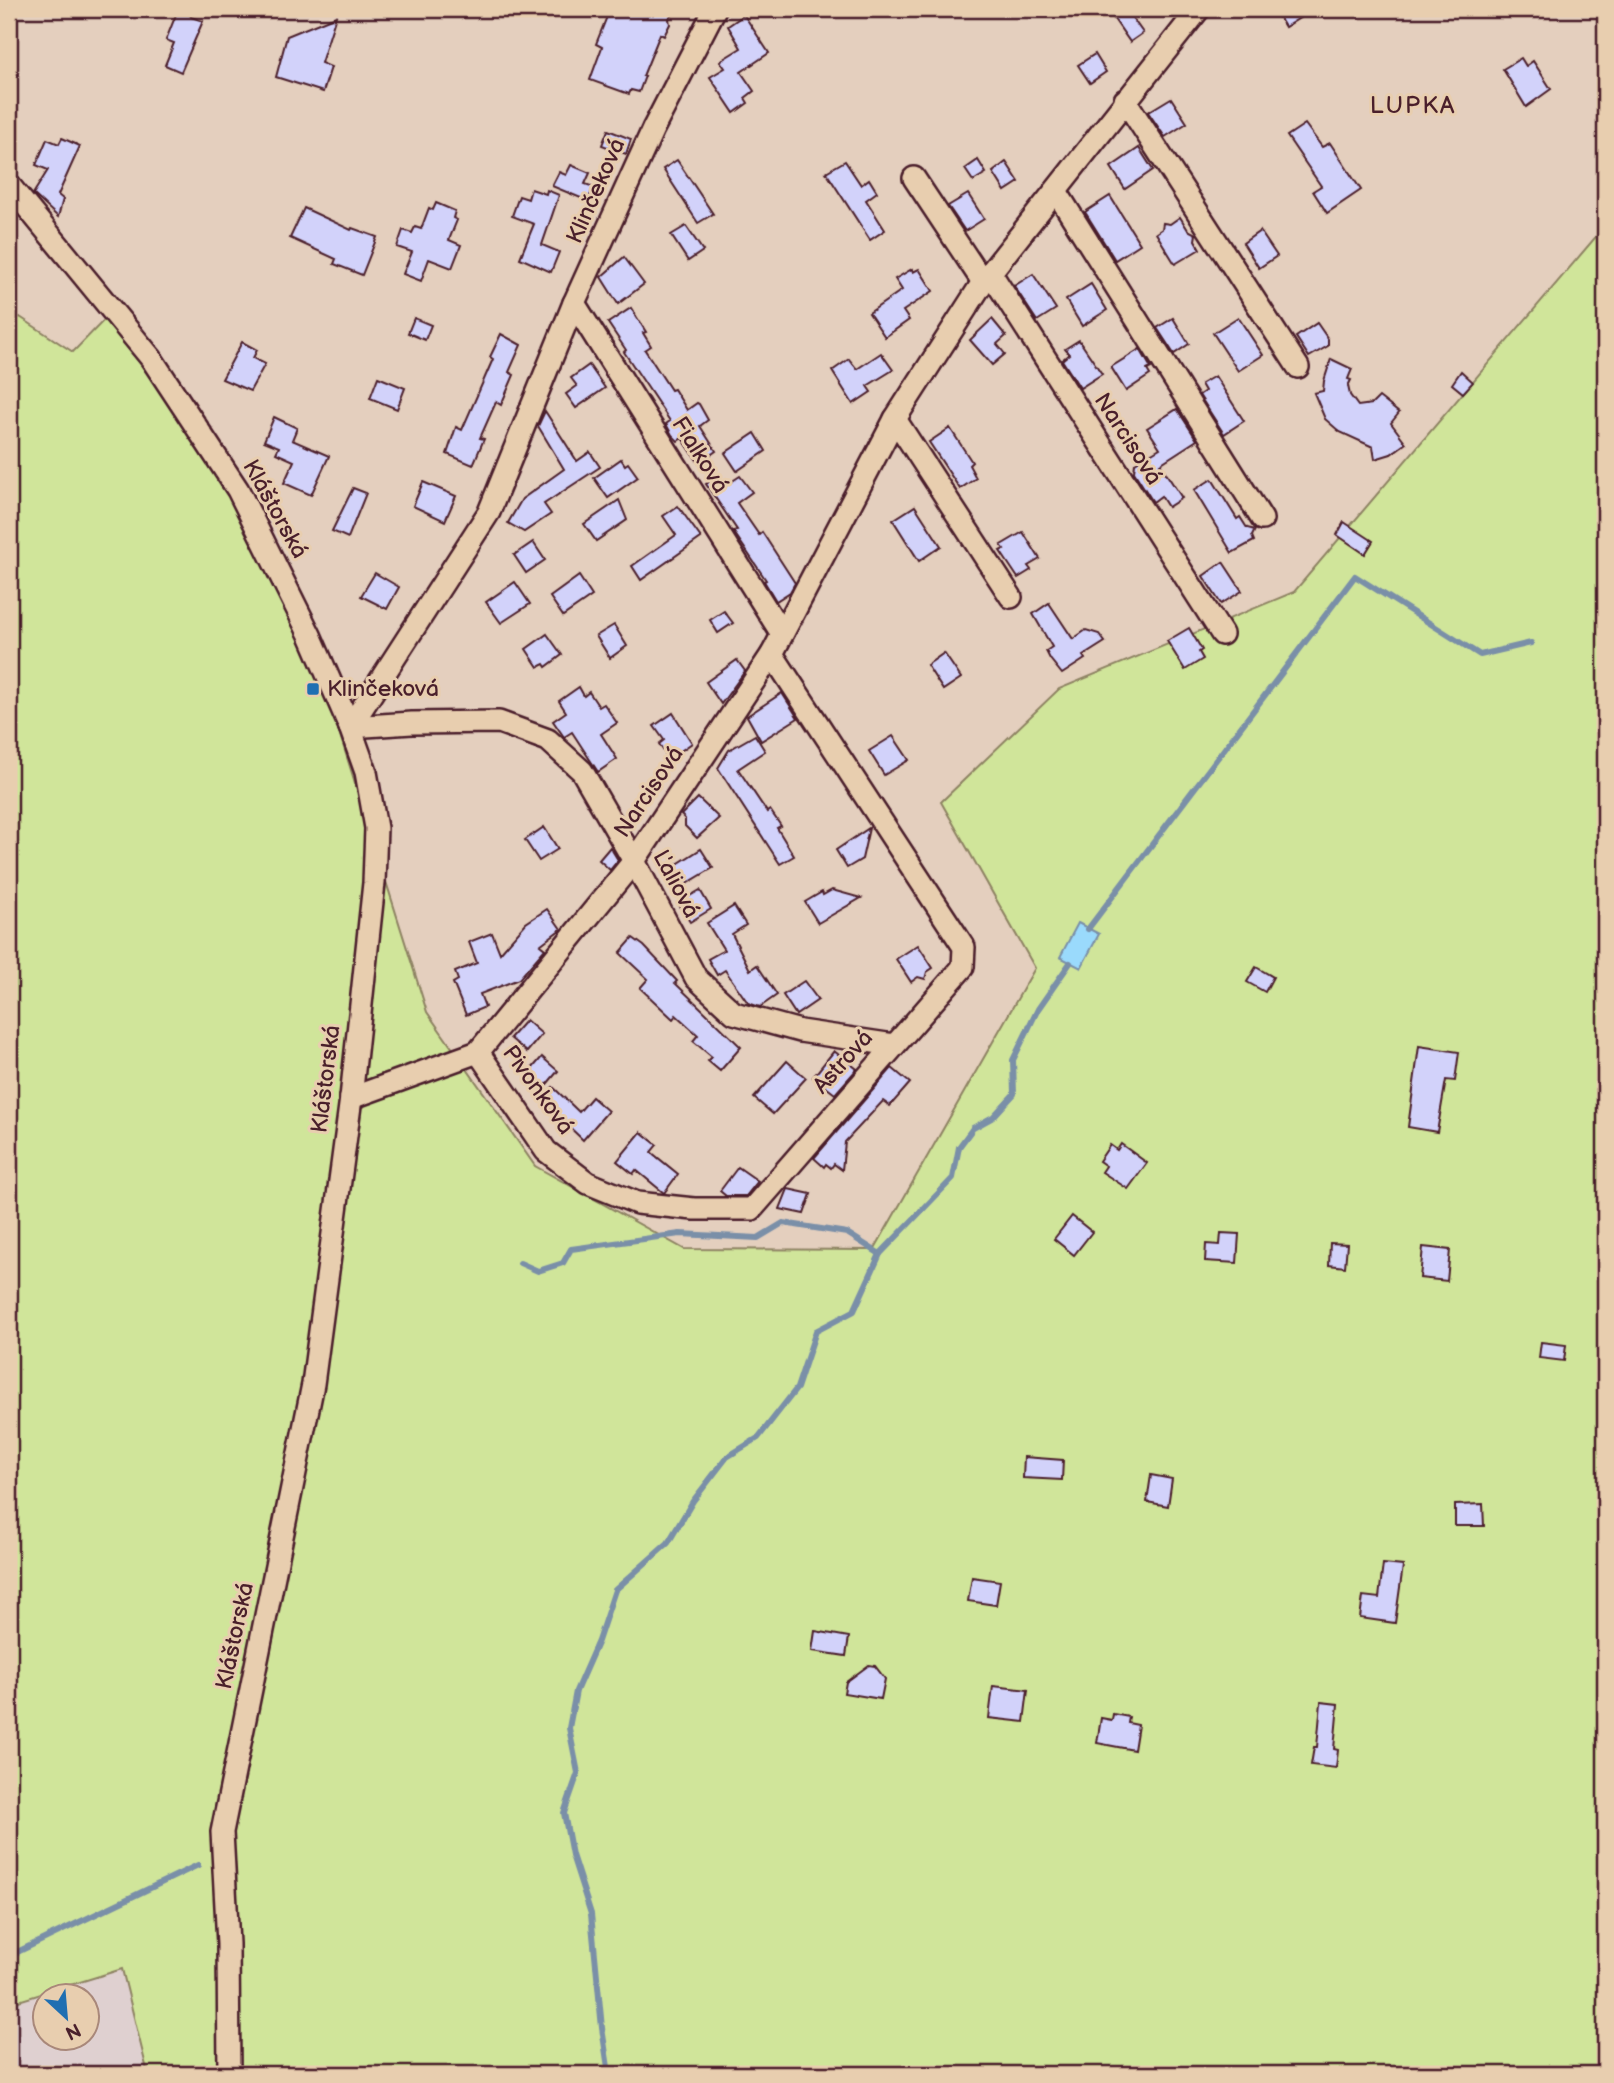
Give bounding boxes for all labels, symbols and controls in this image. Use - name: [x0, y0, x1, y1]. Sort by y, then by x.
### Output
- district label: LUPKA: [1370, 91, 1456, 120]
- street label: Klinčeková: [560, 134, 632, 248]
- street label: Narcisová: [1088, 388, 1168, 490]
- street label: Fialková: [666, 412, 734, 498]
- street label: Kláštorská: [236, 455, 314, 563]
- place label: Klinčeková: [327, 675, 439, 703]
- marker: Klinčeková: [305, 681, 321, 697]
- street label: Narcisová: [608, 741, 690, 843]
- street label: Ľaliová: [647, 845, 705, 923]
- street label: Kláštorská: [305, 1023, 347, 1135]
- street label: Astrová: [807, 1024, 879, 1100]
- street label: Pivonková: [496, 1040, 580, 1140]
- street label: Kláštorská: [210, 1580, 260, 1692]
- north arrow: [32, 1982, 102, 2052]
- text: N: [61, 2017, 84, 2044]

